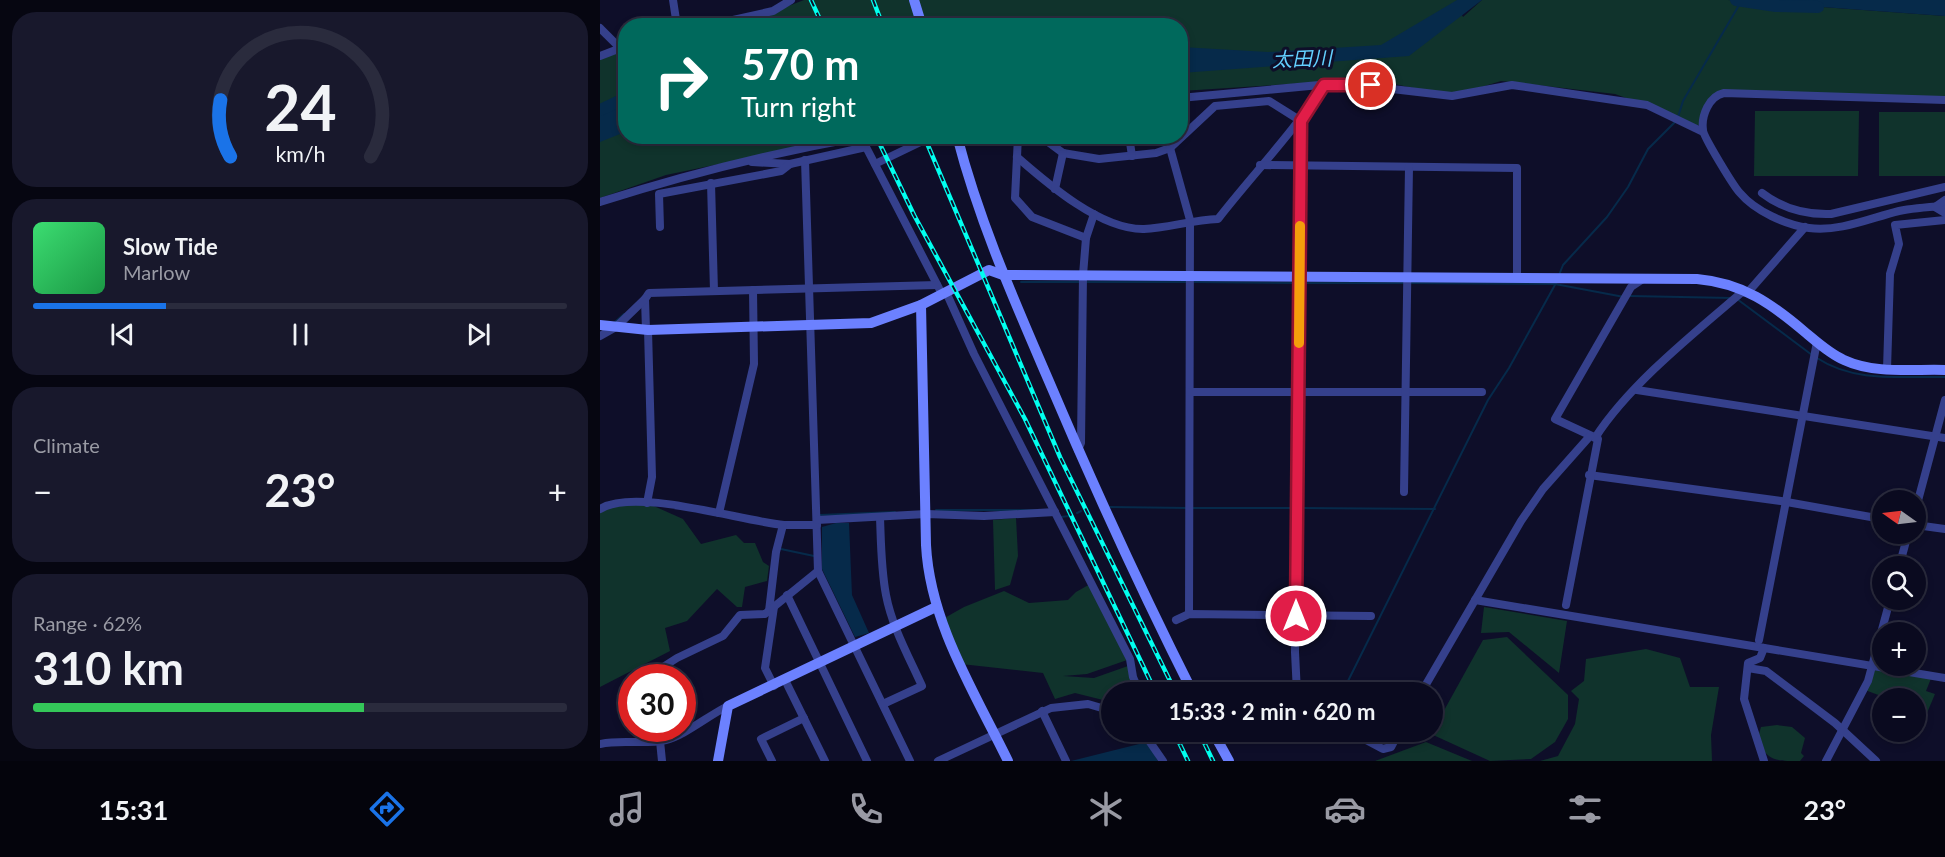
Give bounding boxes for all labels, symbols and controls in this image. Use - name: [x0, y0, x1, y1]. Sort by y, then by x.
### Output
- text: 570 m: [741, 39, 859, 89]
- icon: right: [642, 42, 720, 120]
- water label: 太田川: [1272, 45, 1334, 71]
- pin: [1345, 59, 1396, 110]
- icon: arrive: [1354, 68, 1387, 101]
- text: 24: [264, 69, 336, 144]
- text: Turn right: [741, 90, 856, 123]
- text: km/h: [275, 141, 325, 167]
- text: Slow Tide: [123, 233, 218, 260]
- text: Marlow: [123, 260, 190, 284]
- icon: previous: [106, 318, 139, 351]
- icon: pause: [284, 318, 317, 351]
- icon: next: [462, 318, 495, 351]
- text: Climate: [33, 433, 100, 457]
- text: 23°: [265, 463, 335, 517]
- text: −: [33, 471, 52, 511]
- text: +: [548, 471, 567, 511]
- north arrow: [1872, 490, 1926, 544]
- map controls: [1872, 490, 1926, 742]
- button: search: [1872, 556, 1926, 610]
- position arrow: [1264, 584, 1328, 648]
- text: Range · 62%: [33, 611, 142, 635]
- button: +: [1872, 622, 1926, 676]
- text: 310 km: [33, 641, 184, 695]
- speed limit sign: 30: [618, 664, 696, 742]
- button: −: [1872, 688, 1926, 742]
- text: 15:33 · 2 min · 620 m: [1169, 698, 1375, 725]
- icon: directions: [366, 788, 408, 830]
- icon: music: [606, 788, 648, 830]
- icon: phone: [845, 788, 887, 830]
- icon: climate: [1085, 788, 1127, 830]
- icon: car: [1324, 788, 1366, 830]
- icon: filters: [1564, 788, 1606, 830]
- text: 15:31: [99, 793, 168, 826]
- text: 23°: [1804, 793, 1846, 826]

